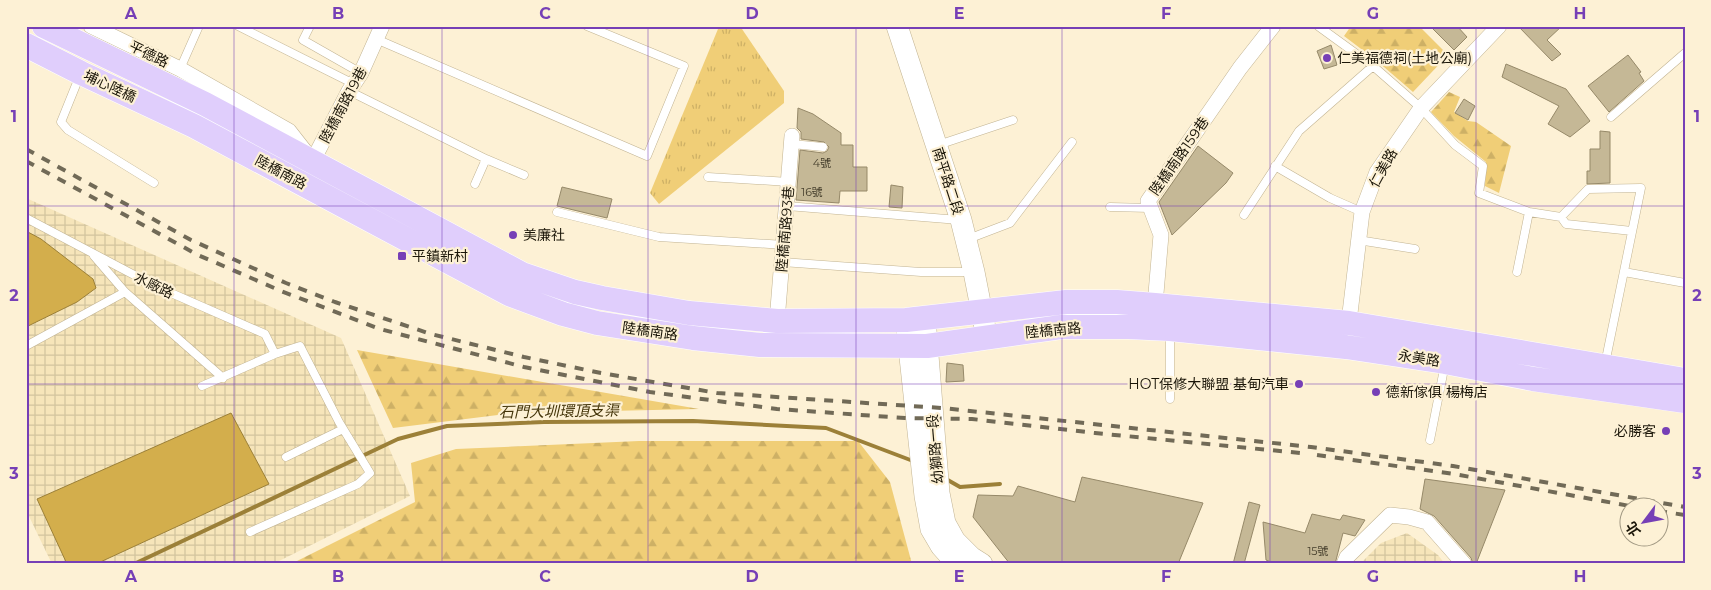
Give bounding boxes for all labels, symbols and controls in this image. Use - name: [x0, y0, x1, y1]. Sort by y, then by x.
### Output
- text: A: [124, 4, 138, 23]
- text: B: [332, 4, 344, 23]
- text: C: [539, 4, 551, 23]
- text: D: [745, 4, 759, 23]
- text: E: [954, 4, 964, 23]
- text: F: [1161, 4, 1171, 23]
- text: G: [1367, 4, 1379, 23]
- text: H: [1574, 4, 1586, 23]
- street label: 平德路: [126, 37, 172, 71]
- place label: 仁美福德祠(土地公廟): [1337, 49, 1472, 67]
- marker: 仁美福德祠(土地公廟): [1321, 52, 1333, 64]
- street label: 陸橋南路19巷: [315, 64, 371, 146]
- street label: 埔心陸橋: [81, 66, 139, 106]
- text: 1: [11, 107, 17, 126]
- text: 1: [1694, 107, 1700, 126]
- street label: 陸橋南路159巷: [1145, 113, 1213, 199]
- street label: 南平路二段: [929, 145, 967, 217]
- street label: 仁美路: [1365, 145, 1401, 191]
- street label: 陸橋南路: [252, 151, 310, 193]
- house number: 4號: [813, 156, 831, 170]
- street label: 陸橋南路93巷: [772, 185, 798, 273]
- house number: 16號: [801, 185, 823, 199]
- place label: 美廉社: [523, 226, 565, 244]
- marker: 美廉社: [507, 229, 519, 241]
- place label: 平鎮新村: [412, 247, 468, 265]
- marker: 平鎮新村: [396, 250, 408, 262]
- street label: 水廠路: [131, 268, 177, 302]
- text: 2: [9, 286, 19, 305]
- text: 2: [1692, 286, 1702, 305]
- street label: 陸橋南路: [621, 318, 679, 344]
- street label: 陸橋南路: [1024, 319, 1082, 341]
- street label: 永美路: [1397, 346, 1441, 370]
- place label: HOT保修大聯盟 基甸汽車: [1128, 375, 1289, 393]
- marker: HOT保修大聯盟 基甸汽車: [1293, 378, 1305, 390]
- place label: 德新傢俱 楊梅店: [1386, 383, 1488, 401]
- marker: 德新傢俱 楊梅店: [1370, 386, 1382, 398]
- water label: 石門大圳環頂支渠: [499, 400, 621, 422]
- street label: 幼獅路一段: [923, 413, 947, 485]
- place label: 必勝客: [1614, 422, 1656, 440]
- marker: 必勝客: [1660, 425, 1672, 437]
- text: 3: [8, 464, 19, 483]
- text: 3: [1691, 464, 1702, 483]
- north arrow: [1618, 498, 1668, 548]
- text: 北: [1622, 518, 1644, 540]
- house number: 15號: [1307, 544, 1329, 558]
- text: A: [124, 567, 138, 586]
- text: B: [332, 567, 344, 586]
- text: C: [539, 567, 551, 586]
- text: D: [745, 567, 759, 586]
- text: E: [954, 567, 964, 586]
- text: F: [1161, 567, 1171, 586]
- text: G: [1367, 567, 1379, 586]
- text: H: [1574, 567, 1586, 586]

